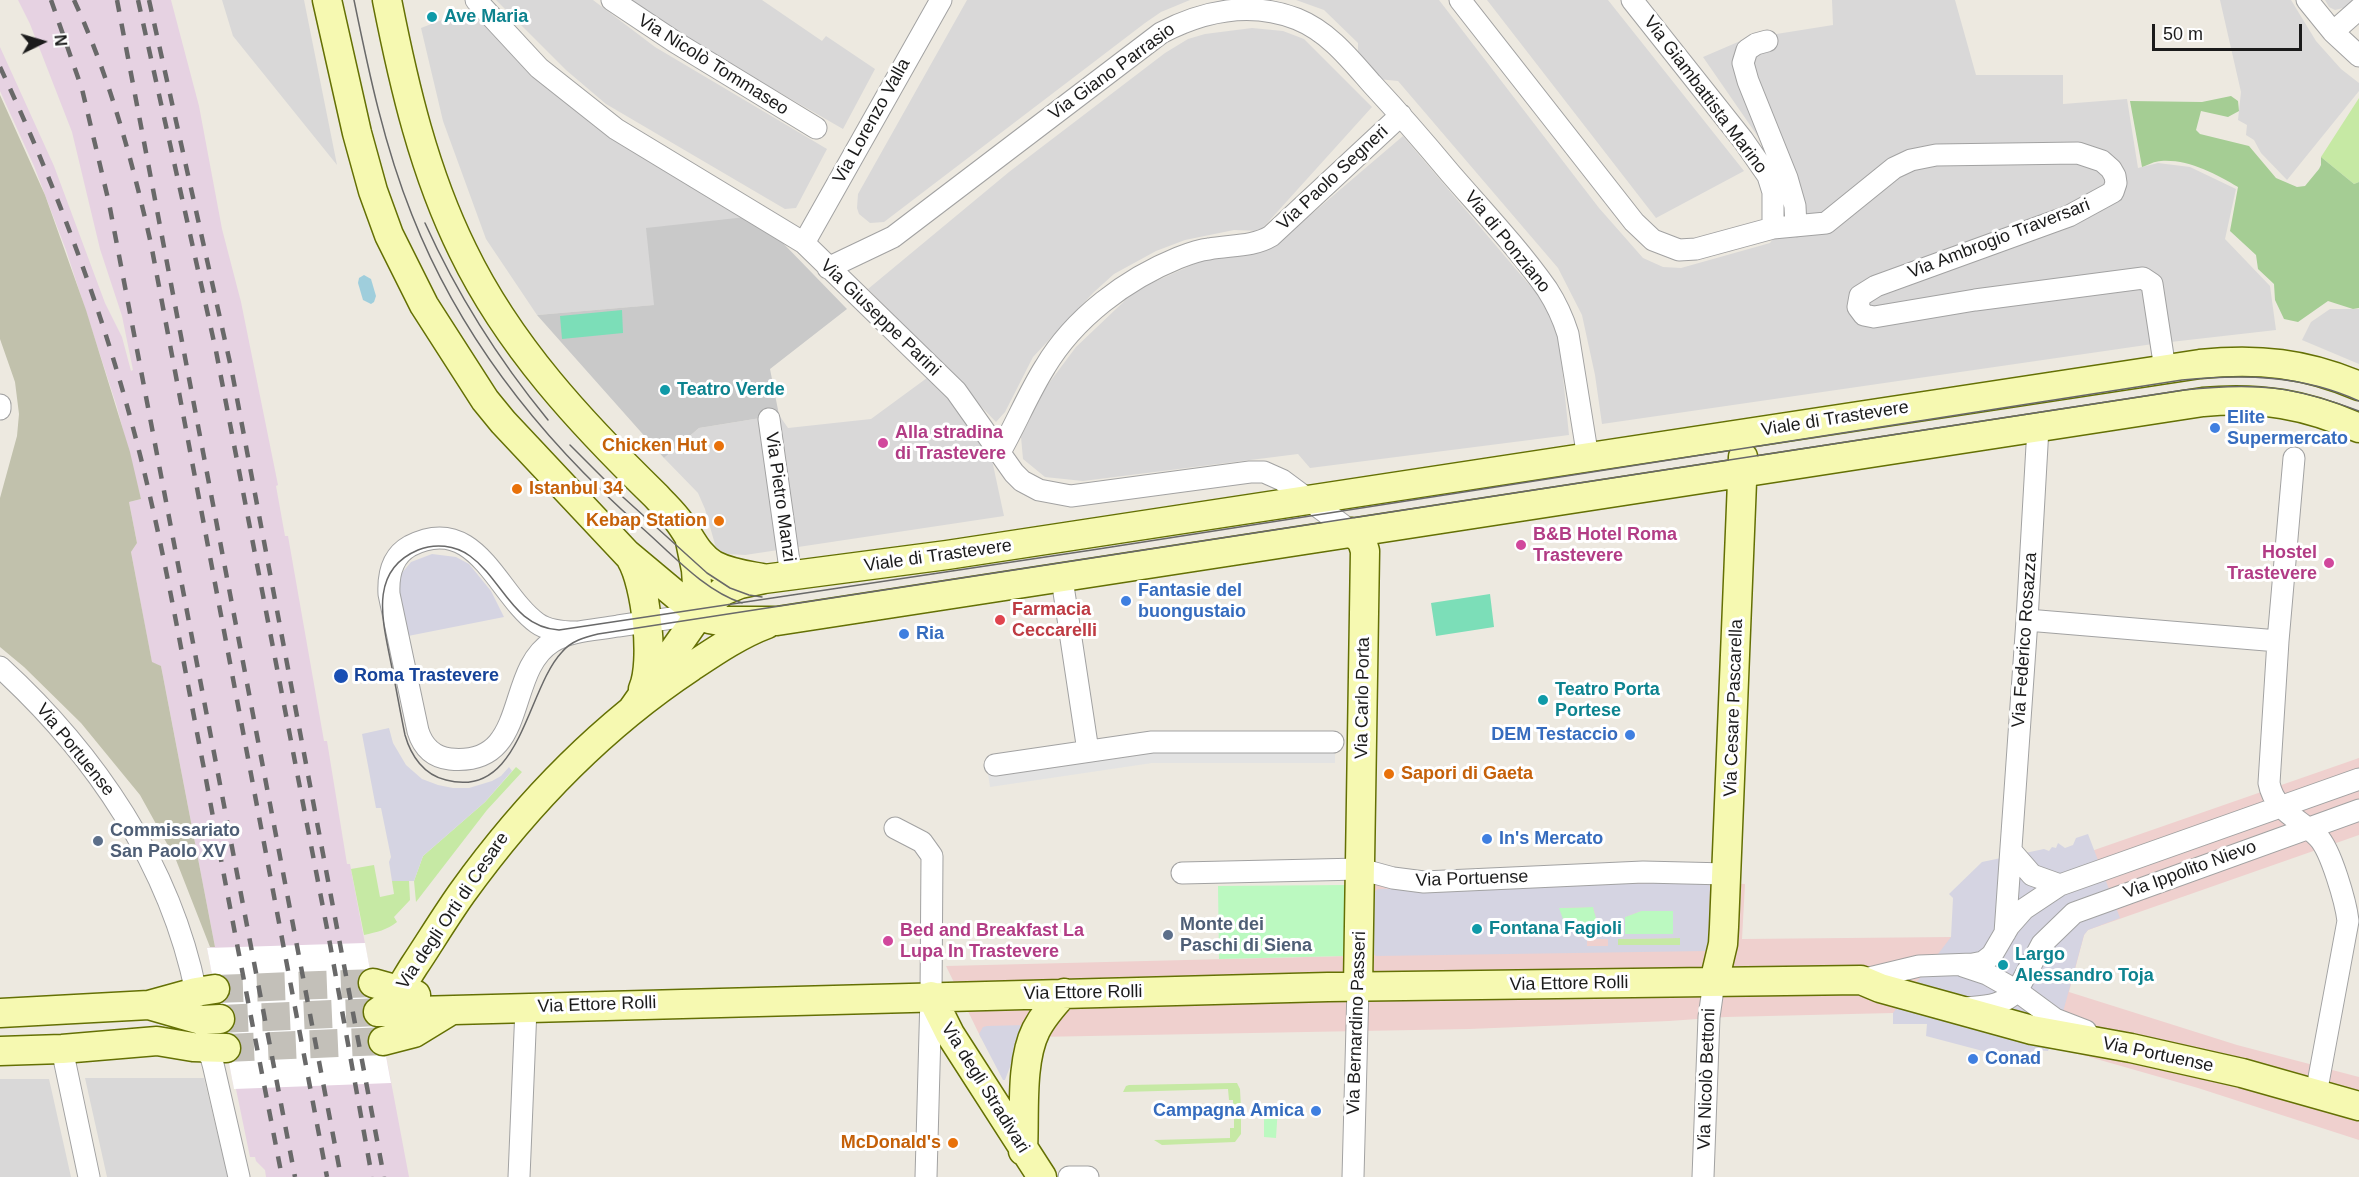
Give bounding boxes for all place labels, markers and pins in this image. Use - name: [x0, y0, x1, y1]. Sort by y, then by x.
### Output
- place label: Ave Maria: [444, 6, 528, 28]
- marker: Ave Maria: [425, 10, 439, 24]
- place label: Teatro Verde: [677, 379, 785, 401]
- marker: Teatro Verde: [658, 383, 672, 397]
- place label: Elite Supermercato: [2227, 407, 2348, 450]
- marker: Elite Supermercato: [2208, 421, 2222, 435]
- place label: Alla stradina di Trastevere: [895, 422, 1006, 464]
- place label: Chicken Hut: [602, 435, 707, 457]
- marker: Alla stradina di Trastevere: [876, 436, 890, 450]
- marker: Chicken Hut: [712, 439, 726, 453]
- place label: Istanbul 34: [529, 478, 623, 500]
- marker: Istanbul 34: [510, 482, 524, 496]
- place label: Kebap Station: [586, 510, 707, 532]
- marker: Kebap Station: [712, 514, 726, 528]
- place label: B&B Hotel Roma Trastevere: [1533, 524, 1677, 566]
- marker: B&B Hotel Roma Trastevere: [1514, 538, 1528, 552]
- place label: Hostel Trastevere: [2227, 542, 2317, 584]
- marker: Hostel Trastevere: [2322, 556, 2336, 570]
- place label: Fantasie del buongustaio: [1138, 580, 1246, 622]
- marker: Fantasie del buongustaio: [1119, 594, 1133, 608]
- place label: Farmacia Ceccarelli: [1012, 599, 1097, 642]
- marker: Farmacia Ceccarelli: [993, 613, 1007, 627]
- place label: Ria: [916, 623, 944, 645]
- marker: Ria: [897, 627, 911, 641]
- place label: Roma Trastevere: [354, 665, 499, 687]
- marker: Roma Trastevere: [332, 667, 350, 685]
- place label: Teatro Porta Portese: [1555, 679, 1660, 722]
- marker: Teatro Porta Portese: [1536, 693, 1550, 707]
- place label: DEM Testaccio: [1491, 724, 1618, 746]
- marker: DEM Testaccio: [1623, 728, 1637, 742]
- place label: Sapori di Gaeta: [1401, 763, 1533, 785]
- marker: Sapori di Gaeta: [1382, 767, 1396, 781]
- place label: Commissariato San Paolo XV: [110, 820, 240, 862]
- place label: In's Mercato: [1499, 828, 1603, 850]
- marker: In's Mercato: [1480, 832, 1494, 846]
- marker: Commissariato San Paolo XV: [91, 834, 105, 848]
- place label: Monte dei Paschi di Siena: [1180, 914, 1312, 956]
- place label: Fontana Fagioli: [1489, 918, 1622, 940]
- place label: Bed and Breakfast La Lupa In Trastevere: [900, 920, 1084, 962]
- marker: Fontana Fagioli: [1470, 922, 1484, 936]
- marker: Monte dei Paschi di Siena: [1161, 928, 1175, 942]
- marker: Bed and Breakfast La Lupa In Trastevere: [881, 934, 895, 948]
- place label: Largo Alessandro Toja: [2015, 944, 2154, 986]
- marker: Largo Alessandro Toja: [1996, 958, 2010, 972]
- place label: Conad: [1985, 1048, 2041, 1070]
- marker: Conad: [1966, 1052, 1980, 1066]
- place label: Campagna Amica: [1153, 1100, 1304, 1122]
- marker: Campagna Amica: [1309, 1104, 1323, 1118]
- place label: McDonald's: [841, 1132, 941, 1154]
- marker: McDonald's: [946, 1136, 960, 1150]

